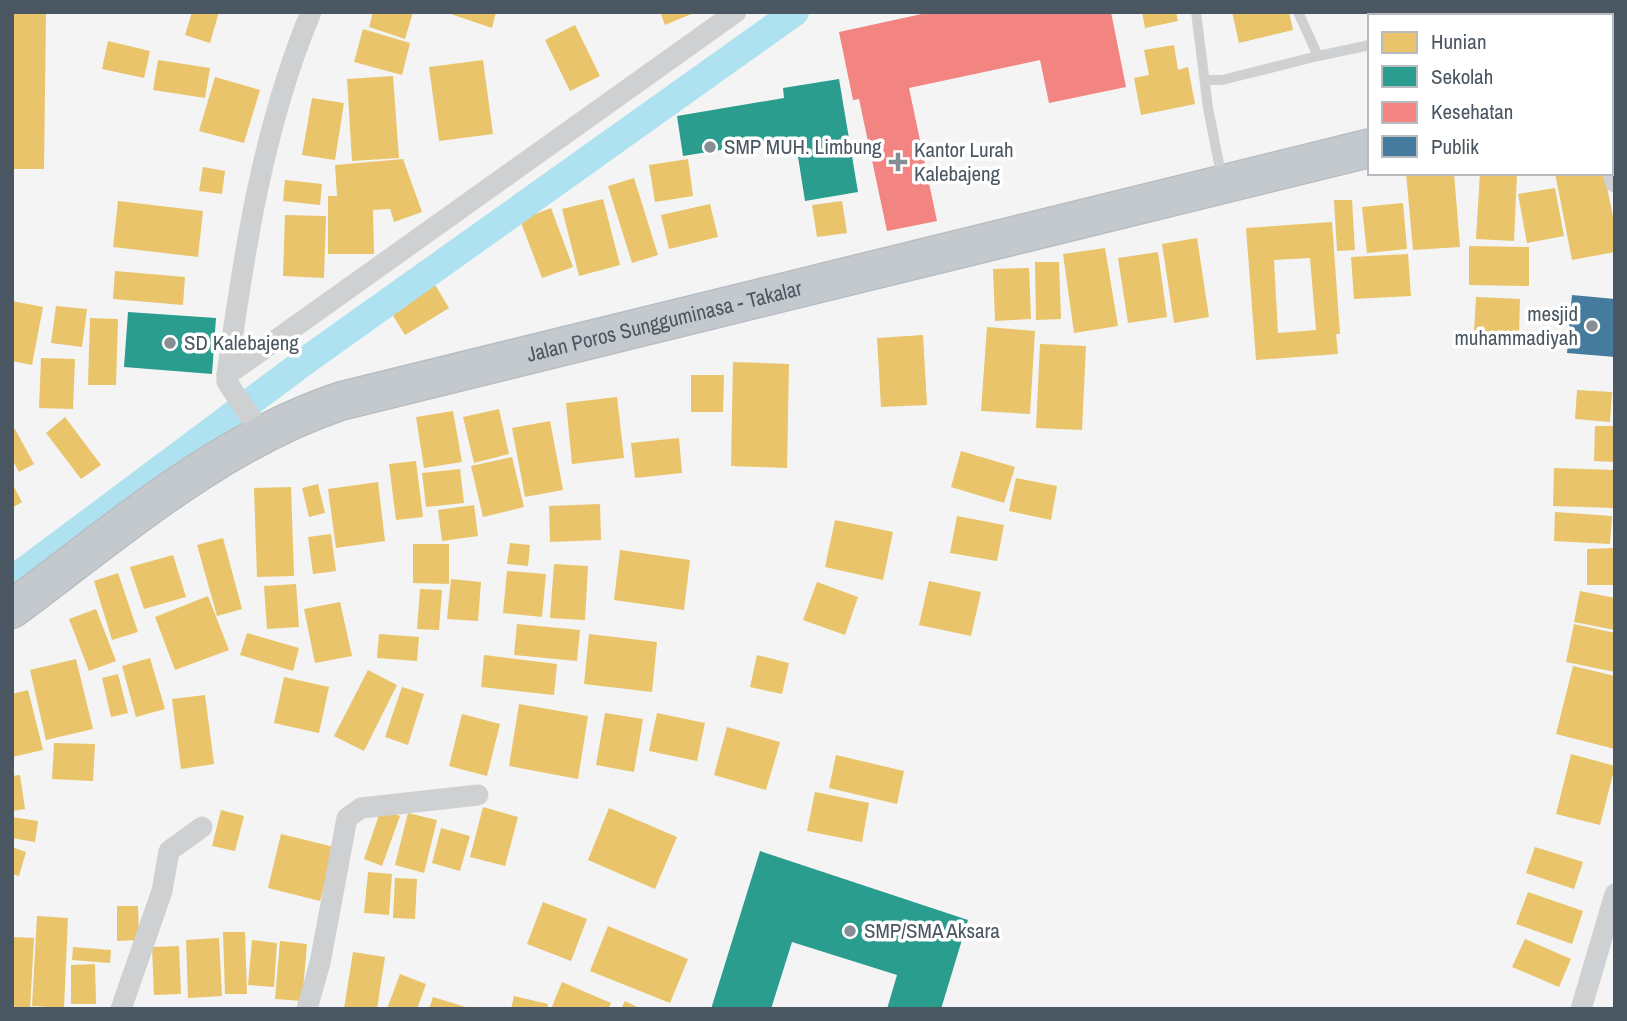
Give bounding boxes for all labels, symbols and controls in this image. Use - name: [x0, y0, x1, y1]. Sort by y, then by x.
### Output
- legend: [1368, 14, 1613, 175]
- text: Hunian: [1431, 27, 1487, 56]
- text: Sekolah: [1431, 62, 1493, 91]
- text: Kesehatan: [1431, 97, 1513, 126]
- place label: SMP MUH. Limbung: [724, 132, 882, 161]
- text: Publik: [1431, 132, 1479, 161]
- place label: Kantor Lurah Kalebajeng: [914, 135, 1014, 188]
- marker: SMP MUH. Limbung: [702, 139, 718, 155]
- marker: Kantor Lurah Kalebajeng: [888, 152, 908, 172]
- street label: Jalan Poros Sungguminasa - Takalar: [524, 273, 805, 369]
- place label: mesjid muhammadiyah: [1455, 299, 1578, 352]
- marker: mesjid muhammadiyah: [1584, 318, 1600, 334]
- place label: SD Kalebajeng: [184, 328, 299, 357]
- marker: SD Kalebajeng: [162, 335, 178, 351]
- place label: SMP/SMA Aksara: [864, 916, 1000, 945]
- marker: SMP/SMA Aksara: [842, 923, 858, 939]

